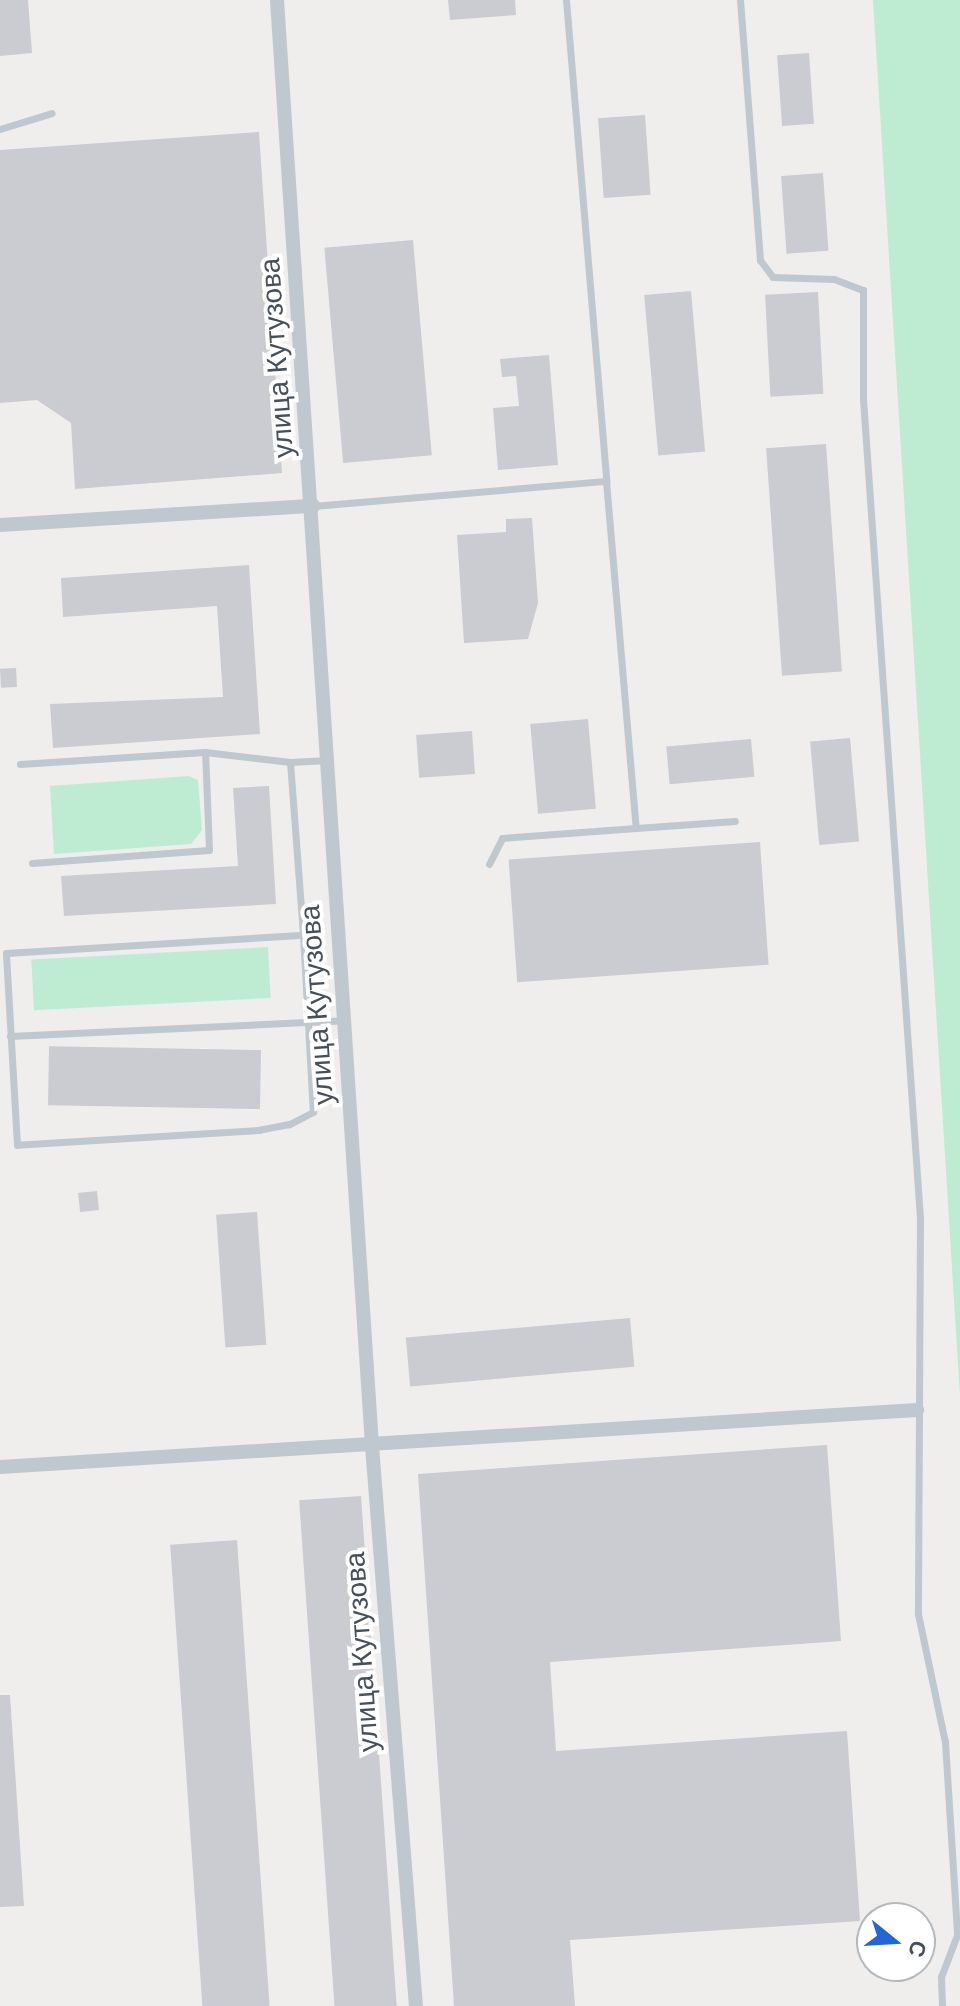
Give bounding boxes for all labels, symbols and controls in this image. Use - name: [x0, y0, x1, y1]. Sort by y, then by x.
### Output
- street label: улица Кутузова: [253, 257, 301, 459]
- street label: улица Кутузова: [293, 904, 341, 1106]
- street label: улица Кутузова: [338, 1551, 386, 1753]
- north arrow: [856, 1902, 936, 1982]
- text: С: [903, 1938, 932, 1960]

